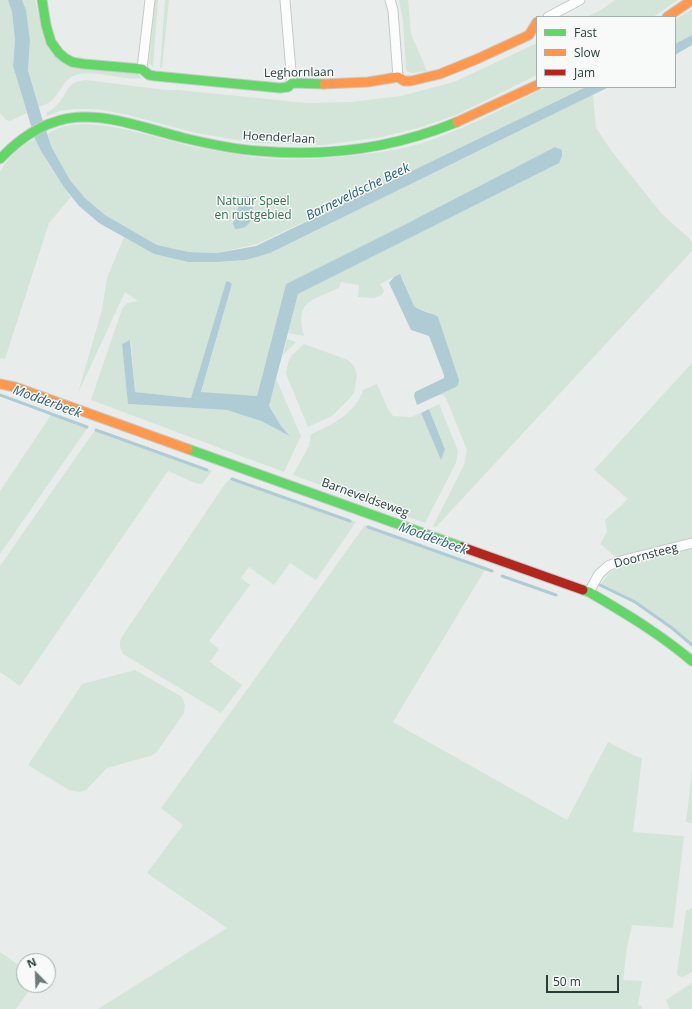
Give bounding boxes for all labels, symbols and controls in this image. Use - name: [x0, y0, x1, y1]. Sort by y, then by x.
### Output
- legend: [536, 16, 676, 88]
- text: Fast: [574, 24, 597, 41]
- text: Slow: [574, 44, 600, 61]
- text: Jam: [574, 64, 595, 81]
- street label: Leghornlaan: [264, 65, 334, 81]
- street label: Hoenderlaan: [242, 129, 316, 147]
- water label: Barneveldsche Beek: [304, 160, 412, 224]
- park label: Natuur Speel en rustgebied: [214, 195, 292, 223]
- water label: Modderbeek: [11, 382, 83, 422]
- street label: Barneveldseweg: [320, 476, 410, 520]
- water label: Modderbeek: [397, 519, 469, 559]
- street label: Doornsteeg: [613, 541, 679, 571]
- north arrow: [16, 953, 56, 993]
- text: N: [24, 954, 39, 971]
- scale bar: [548, 967, 621, 993]
- text: 50 m: [553, 973, 581, 990]

